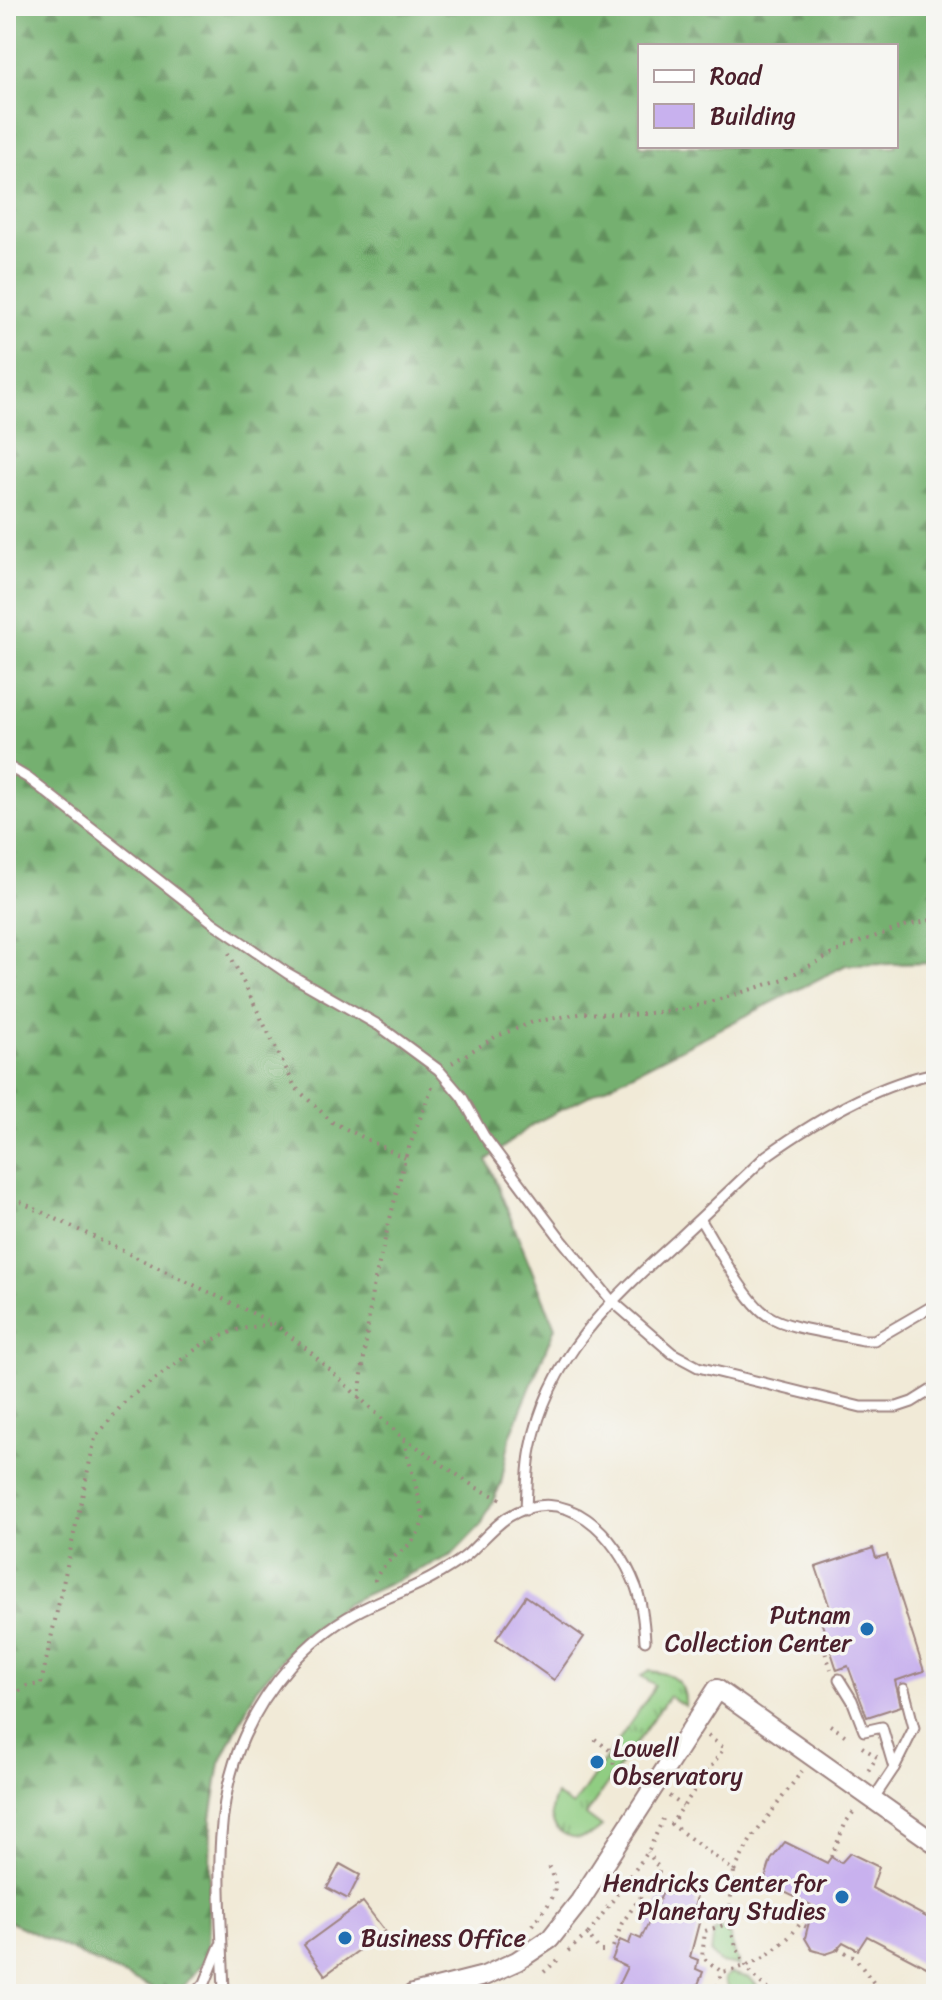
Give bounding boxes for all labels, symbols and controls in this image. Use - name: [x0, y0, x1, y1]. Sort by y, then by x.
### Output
- legend: [638, 44, 898, 148]
- text: Road: [710, 55, 764, 97]
- text: Building: [710, 95, 796, 137]
- place label: Putnam Collection Center: [665, 1594, 853, 1664]
- marker: Putnam Collection Center: [858, 1620, 876, 1638]
- place label: Lowell Observatory: [613, 1727, 743, 1797]
- marker: Lowell Observatory: [588, 1753, 606, 1771]
- place label: Hendricks Center for Planetary Studies: [603, 1862, 828, 1932]
- marker: Hendricks Center for Planetary Studies: [833, 1888, 851, 1906]
- place label: Business Office: [361, 1917, 526, 1959]
- marker: Business Office: [336, 1929, 354, 1947]

